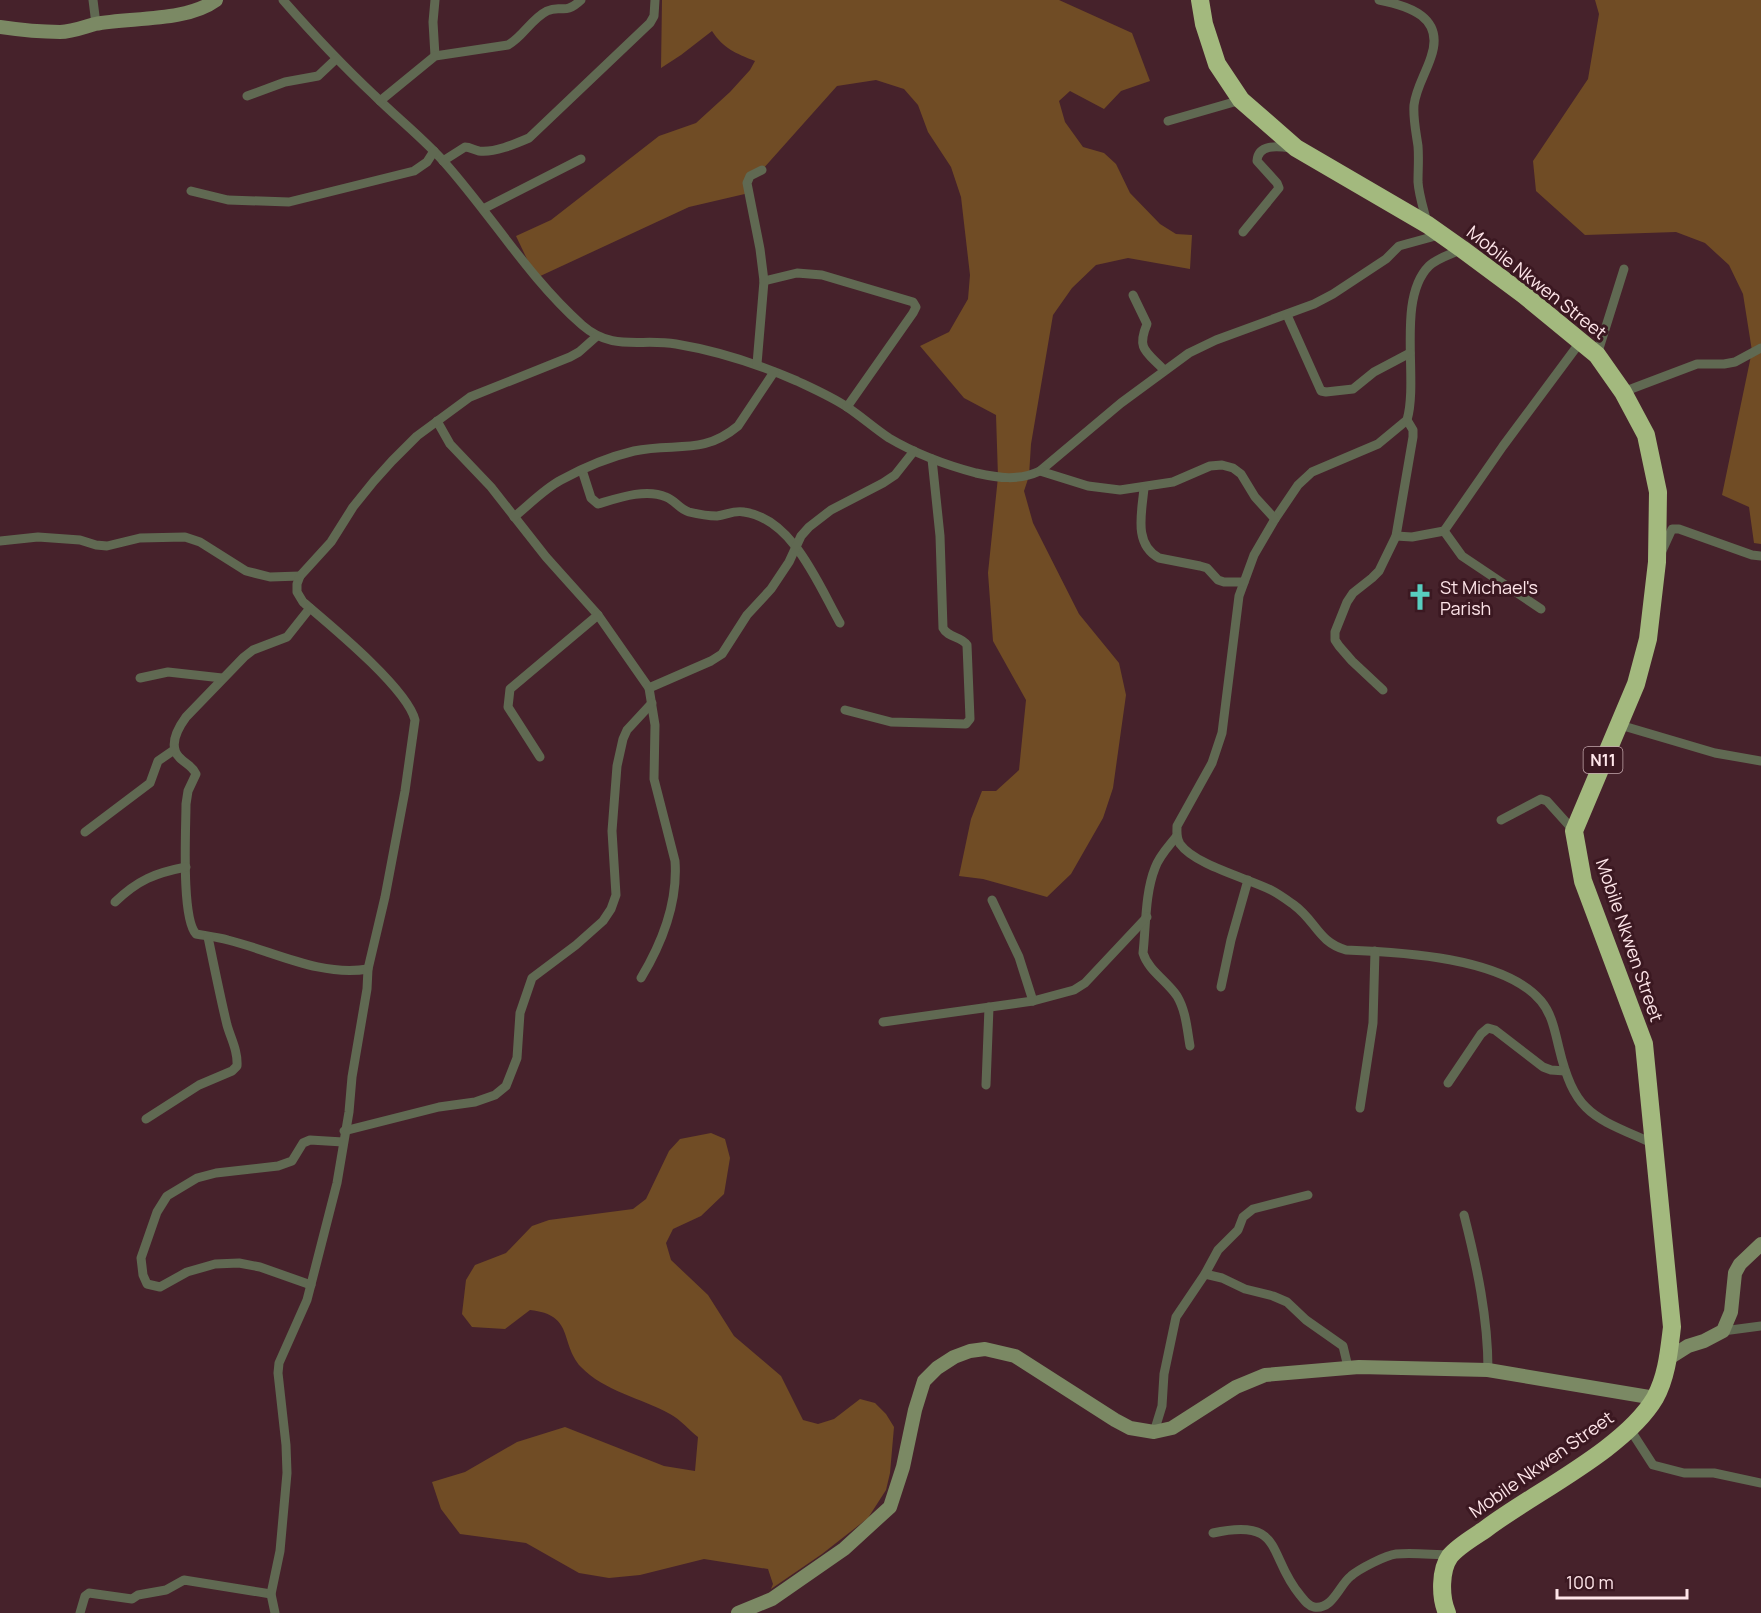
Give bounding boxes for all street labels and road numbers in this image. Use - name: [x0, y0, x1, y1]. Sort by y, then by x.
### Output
- street label: Mobile Nkwen Street: [1462, 220, 1612, 344]
- road number: N11: [1584, 747, 1622, 773]
- street label: Mobile Nkwen Street: [1591, 855, 1669, 1025]
- street label: Mobile Nkwen Street: [1464, 1405, 1618, 1523]

